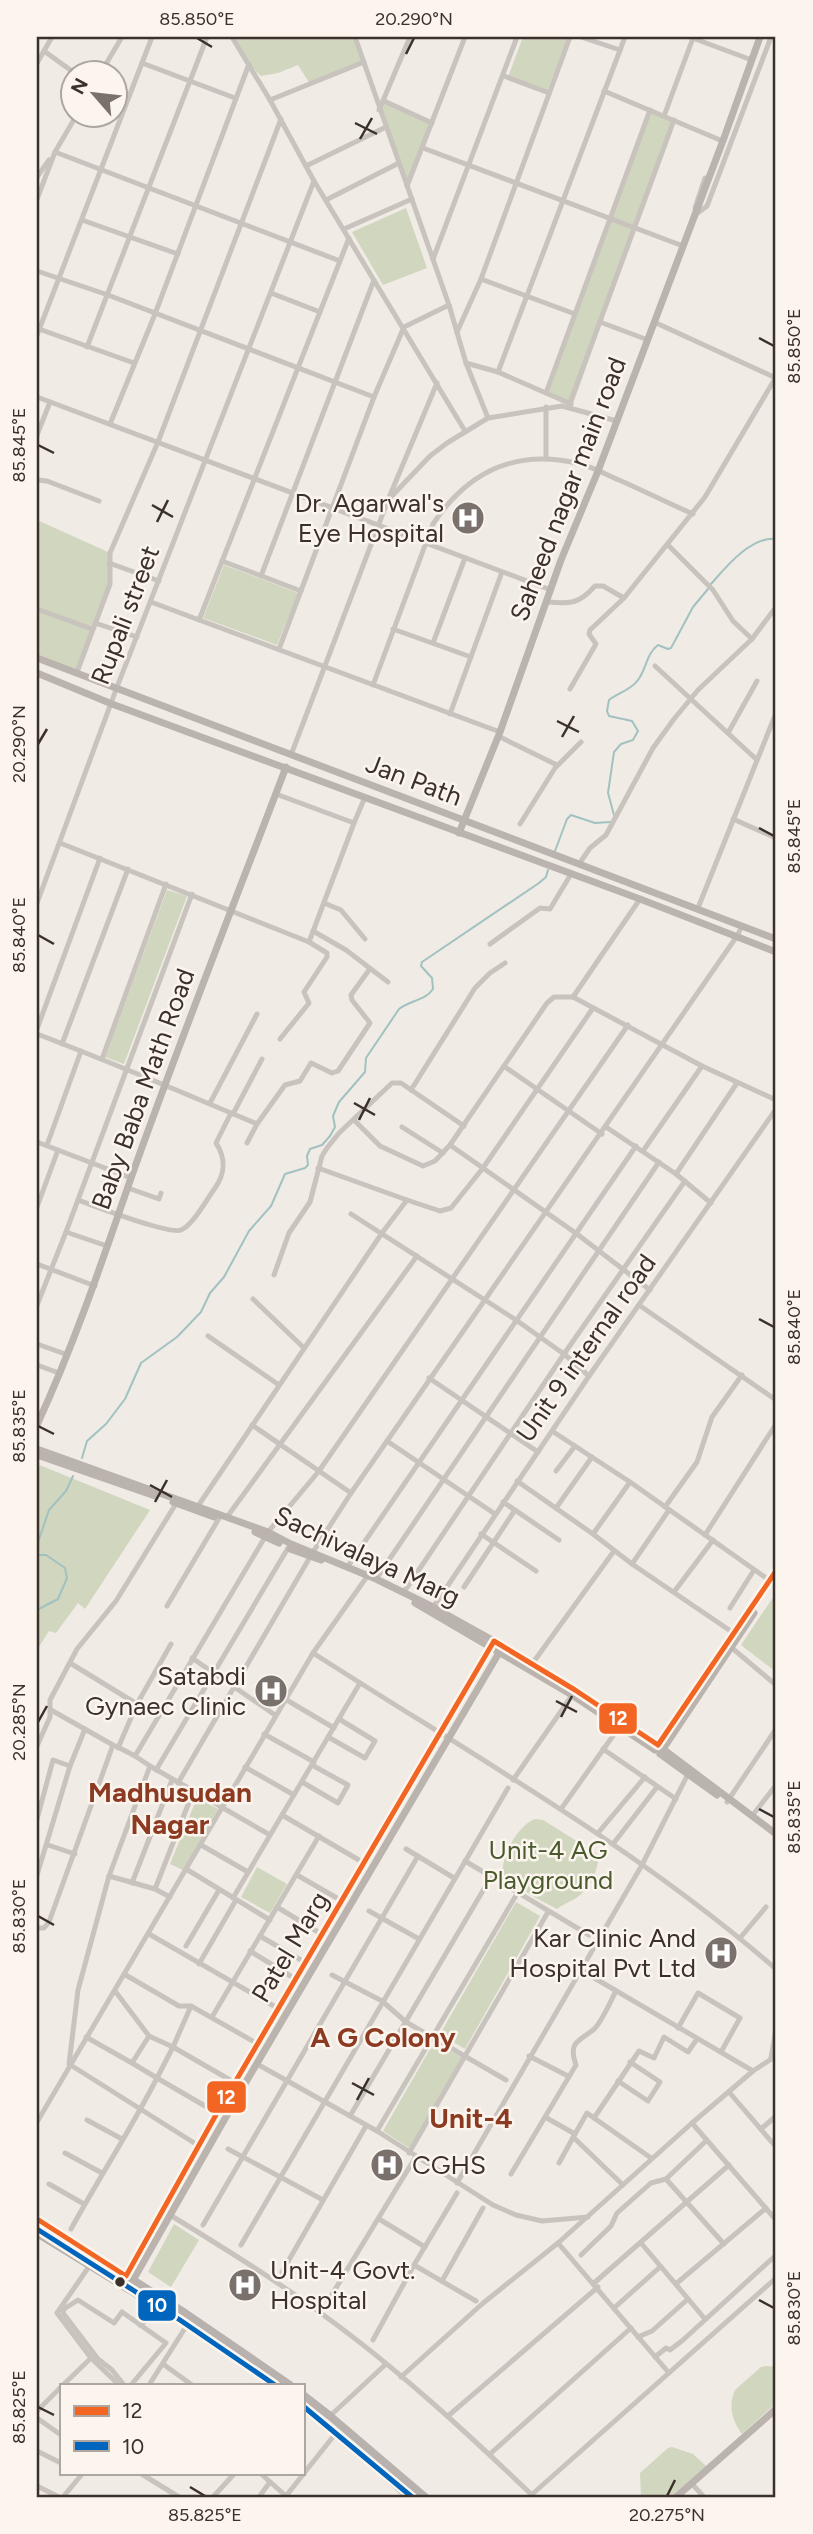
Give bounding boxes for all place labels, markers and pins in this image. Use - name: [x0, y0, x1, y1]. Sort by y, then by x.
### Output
- place label: Dr. Agarwal's Eye Hospital: [294, 487, 444, 549]
- hospital icon: Dr. Agarwal's Eye Hospital: [449, 499, 487, 537]
- place label: Satabdi Gynaec Clinic: [85, 1660, 246, 1722]
- hospital icon: Satabdi Gynaec Clinic: [252, 1672, 290, 1710]
- place label: Kar Clinic And Hospital Pvt Ltd: [509, 1922, 696, 1984]
- hospital icon: Kar Clinic And Hospital Pvt Ltd: [702, 1934, 740, 1972]
- hospital icon: CGHS: [368, 2146, 406, 2184]
- place label: CGHS: [412, 2149, 486, 2181]
- place label: Unit-4 Govt. Hospital: [270, 2254, 415, 2316]
- hospital icon: Unit-4 Govt. Hospital: [226, 2266, 264, 2304]
- unlabelled marker: [113, 2275, 127, 2289]

